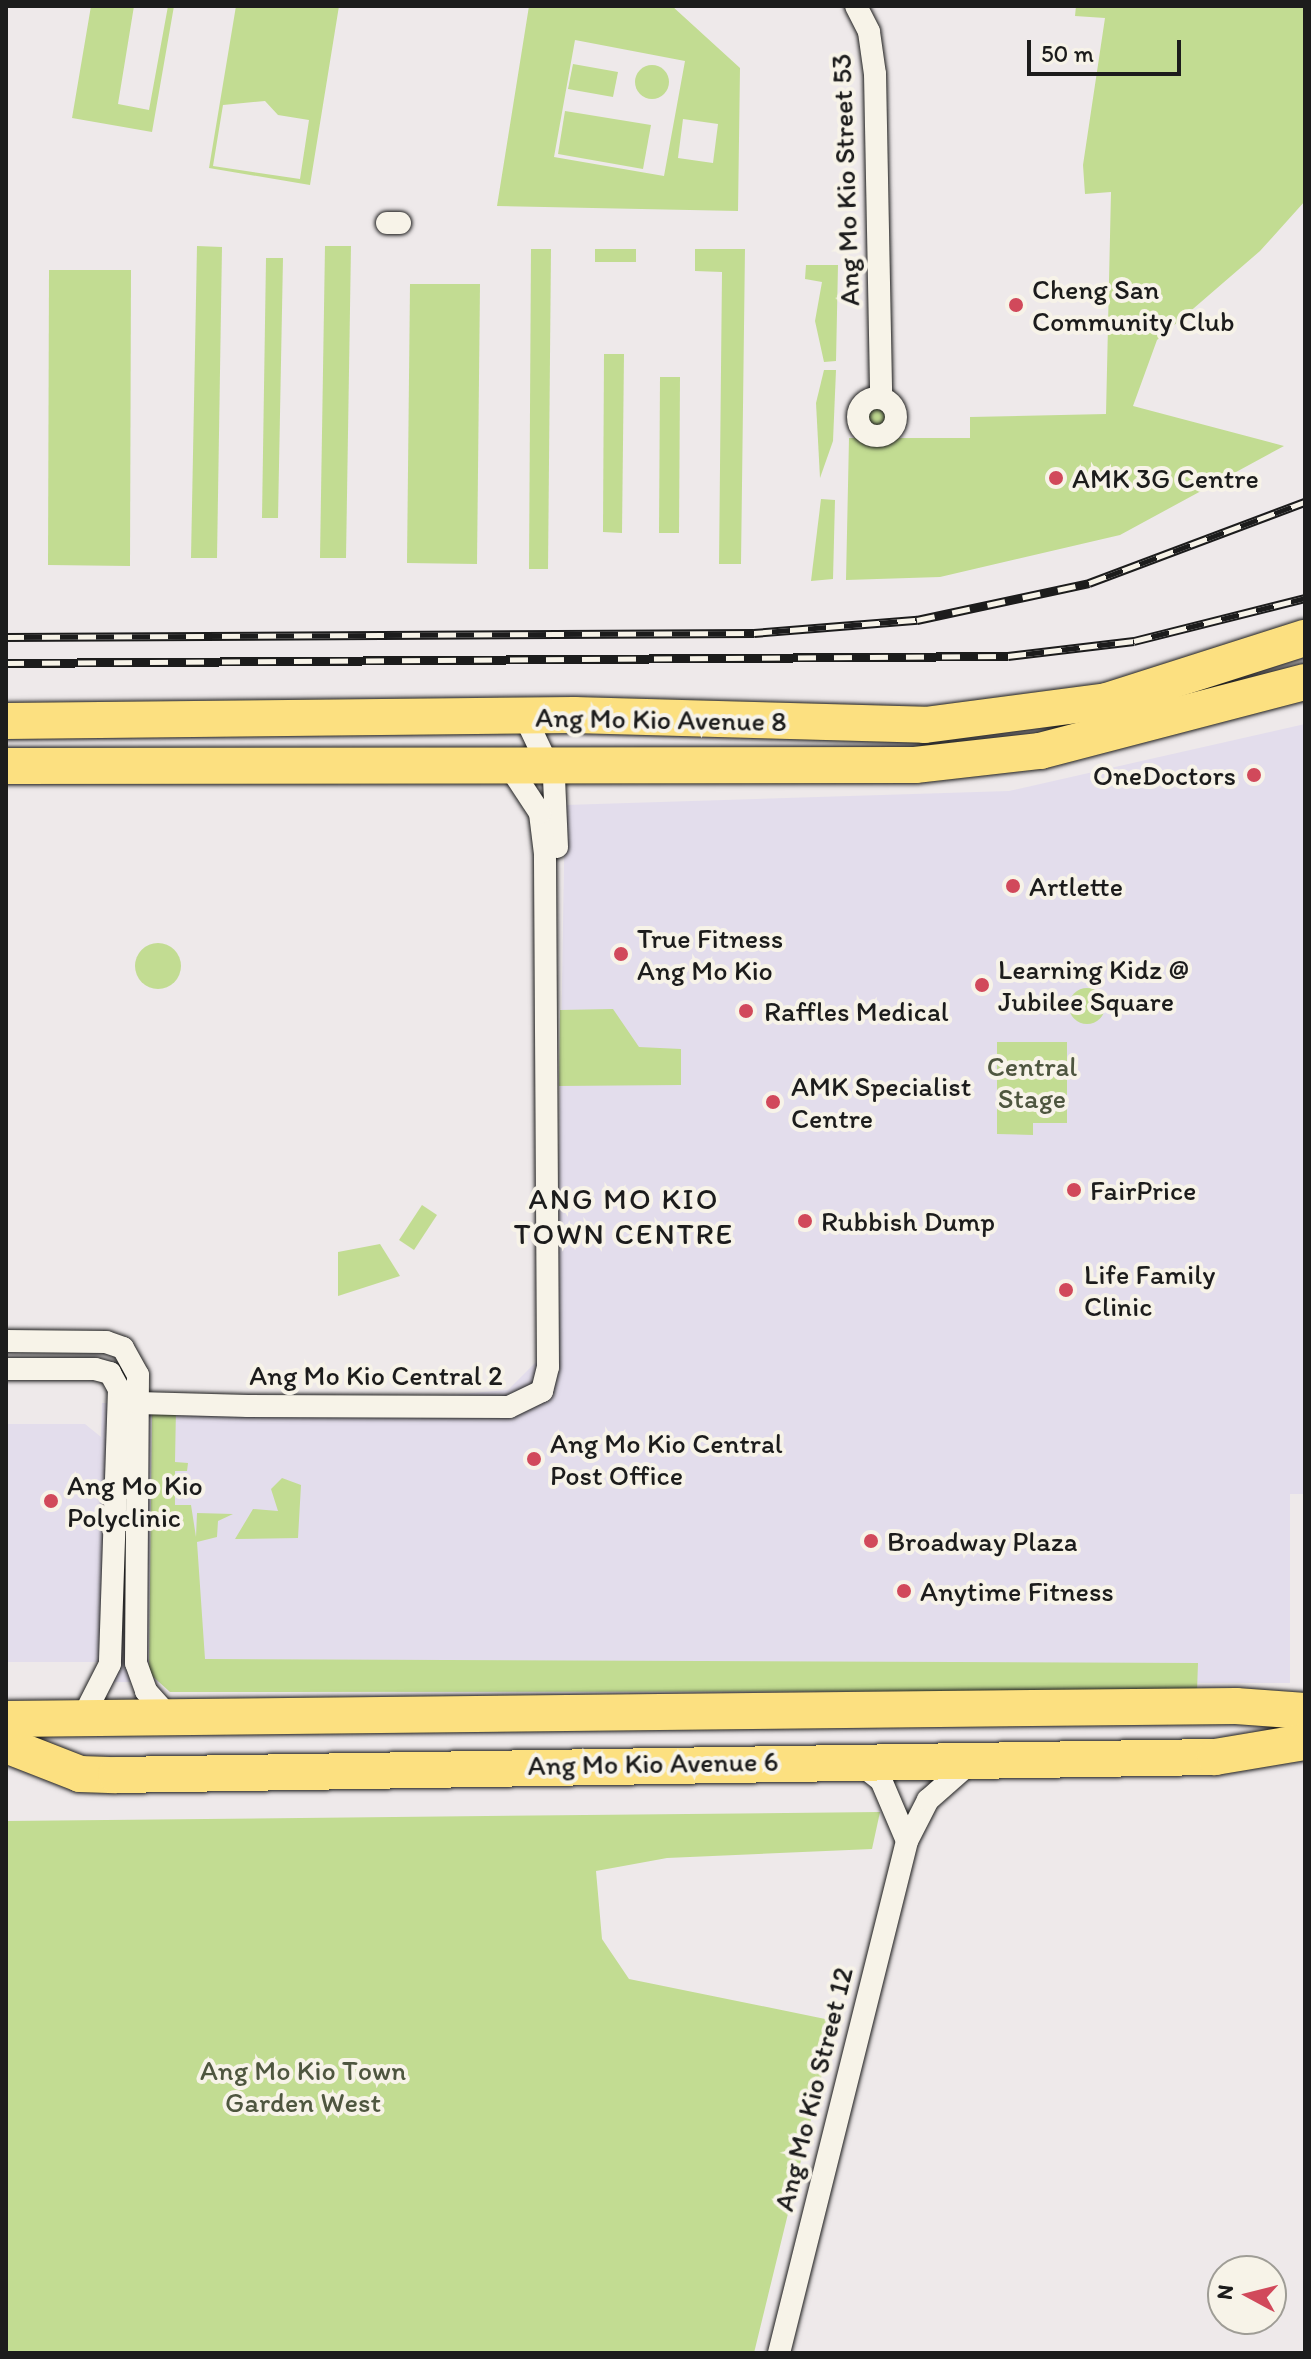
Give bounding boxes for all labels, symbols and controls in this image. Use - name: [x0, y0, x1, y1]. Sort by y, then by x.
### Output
- scale bar: [1031, 24, 1185, 74]
- text: 50 m: [1041, 39, 1094, 68]
- street label: Ang Mo Kio Street 53: [824, 53, 866, 307]
- place label: Cheng San Community Club: [1032, 272, 1235, 338]
- marker: Cheng San Community Club: [1007, 296, 1025, 314]
- place label: AMK 3G Centre: [1072, 461, 1259, 495]
- marker: AMK 3G Centre: [1047, 469, 1065, 487]
- street label: Ang Mo Kio Avenue 8: [535, 700, 787, 738]
- place label: OneDoctors: [1093, 758, 1236, 792]
- marker: OneDoctors: [1243, 764, 1265, 786]
- place label: Artlette: [1029, 869, 1123, 903]
- marker: Artlette: [1004, 877, 1022, 895]
- place label: True Fitness Ang Mo Kio: [637, 921, 782, 987]
- marker: True Fitness Ang Mo Kio: [612, 945, 630, 963]
- place label: Learning Kidz @ Jubilee Square: [998, 952, 1190, 1018]
- marker: Learning Kidz @ Jubilee Square: [973, 976, 991, 994]
- place label: Raffles Medical: [764, 994, 949, 1028]
- marker: Raffles Medical: [735, 1000, 757, 1022]
- park label: Central Stage: [987, 1049, 1077, 1115]
- place label: AMK Specialist Centre: [791, 1069, 971, 1135]
- marker: AMK Specialist Centre: [762, 1091, 784, 1113]
- place label: FairPrice: [1090, 1173, 1196, 1207]
- district label: ANG MO KIO TOWN CENTRE: [514, 1181, 734, 1252]
- marker: FairPrice: [1065, 1181, 1083, 1199]
- place label: Rubbish Dump: [821, 1204, 995, 1238]
- marker: Rubbish Dump: [796, 1212, 814, 1230]
- place label: Life Family Clinic: [1084, 1257, 1215, 1323]
- marker: Life Family Clinic: [1055, 1279, 1077, 1301]
- street label: Ang Mo Kio Central 2: [249, 1358, 503, 1392]
- place label: Ang Mo Kio Central Post Office: [550, 1426, 783, 1492]
- marker: Ang Mo Kio Central Post Office: [525, 1450, 543, 1468]
- place label: Ang Mo Kio Polyclinic: [67, 1468, 203, 1534]
- marker: Ang Mo Kio Polyclinic: [42, 1492, 60, 1510]
- place label: Broadway Plaza: [887, 1524, 1077, 1558]
- marker: Broadway Plaza: [862, 1532, 880, 1550]
- place label: Anytime Fitness: [920, 1574, 1113, 1608]
- marker: Anytime Fitness: [895, 1582, 913, 1600]
- street label: Ang Mo Kio Avenue 6: [527, 1744, 779, 1782]
- street label: Ang Mo Kio Street 12: [766, 1963, 860, 2215]
- park label: Ang Mo Kio Town Garden West: [201, 2053, 405, 2119]
- north arrow: [1207, 2255, 1287, 2335]
- text: N: [1210, 2283, 1239, 2301]

